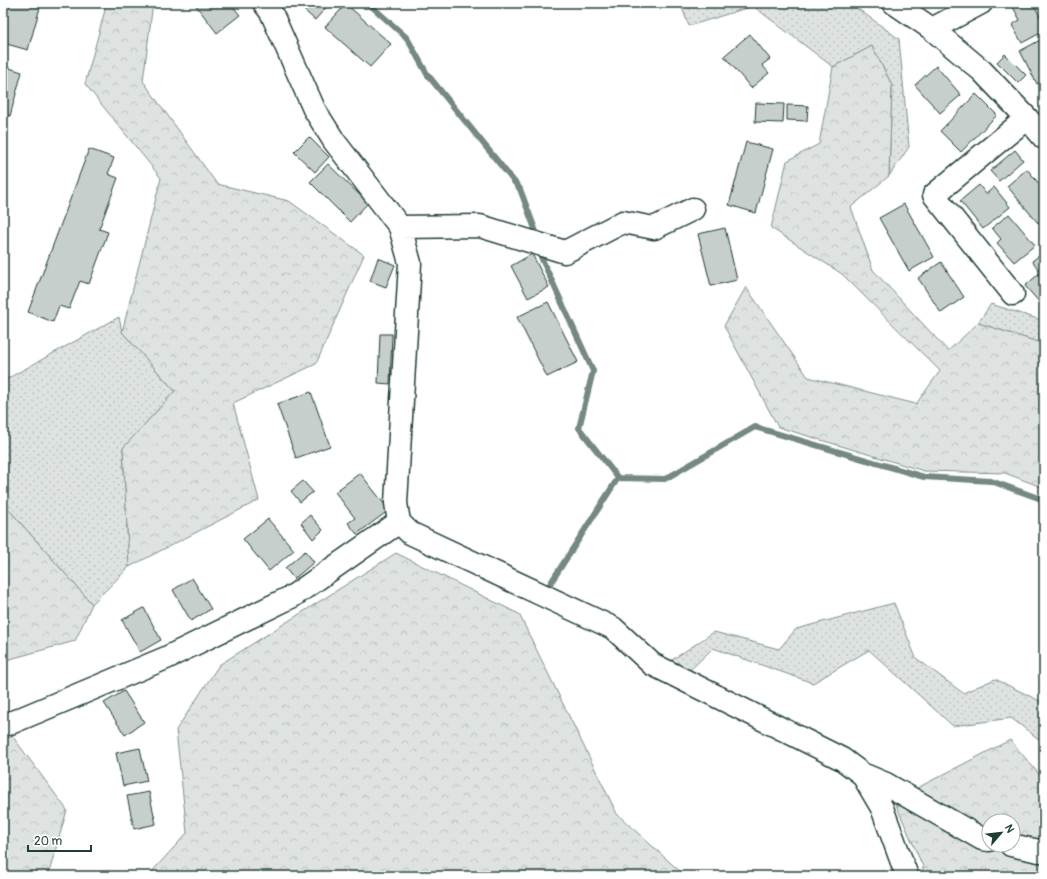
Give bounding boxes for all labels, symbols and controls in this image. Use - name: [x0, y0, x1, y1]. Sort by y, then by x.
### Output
- north arrow: [981, 813, 1021, 853]
- text: N: [1002, 822, 1017, 835]
- scale bar: [28, 827, 91, 853]
- text: 20 m: [34, 834, 63, 849]

